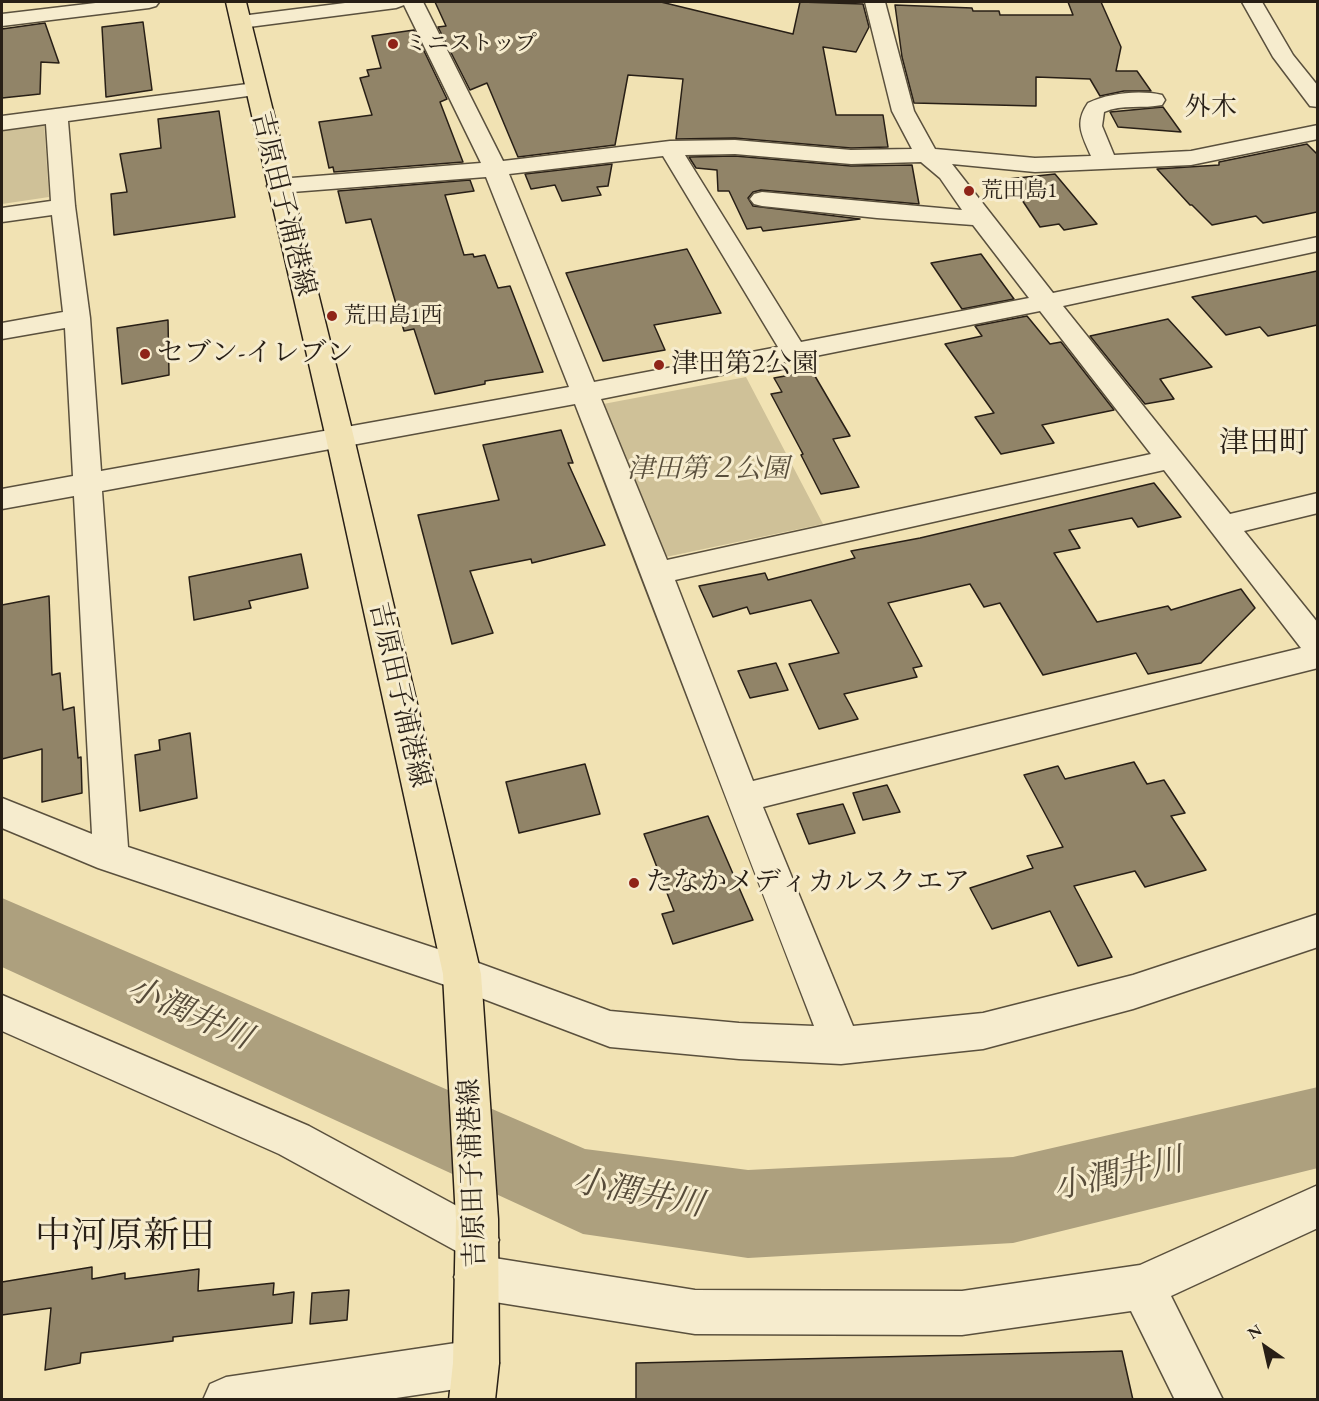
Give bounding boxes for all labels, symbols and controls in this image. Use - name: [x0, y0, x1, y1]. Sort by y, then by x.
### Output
- place label: ミニストップ: [405, 31, 537, 57]
- marker: ミニストップ: [386, 37, 400, 51]
- district label: 外木: [1185, 92, 1237, 124]
- street label: 吉原田子浦港線: [244, 108, 322, 300]
- place label: 荒田島1: [981, 178, 1058, 204]
- marker: 荒田島1: [962, 184, 976, 198]
- place label: 荒田島1西: [344, 303, 443, 329]
- marker: 荒田島1西: [325, 309, 339, 323]
- place label: セブン-イレブン: [157, 338, 353, 370]
- marker: セブン-イレブン: [138, 347, 152, 361]
- place label: 津田第2公園: [671, 349, 819, 381]
- marker: 津田第2公園: [652, 358, 666, 372]
- district label: 津田町: [1219, 426, 1309, 462]
- park label: 津田第２公園: [627, 454, 789, 486]
- street label: 吉原田子浦港線: [362, 599, 436, 791]
- place label: たなかメディカルスクエア: [646, 867, 970, 899]
- marker: たなかメディカルスクエア: [627, 876, 641, 890]
- water label: 小潤井川: [121, 969, 257, 1059]
- street label: 吉原田子浦港線: [454, 1078, 492, 1268]
- water label: 小潤井川: [1049, 1141, 1187, 1209]
- water label: 小潤井川: [569, 1162, 707, 1226]
- district label: 中河原新田: [35, 1215, 215, 1259]
- north arrow: [1235, 1317, 1295, 1377]
- text: N: [1243, 1319, 1266, 1344]

